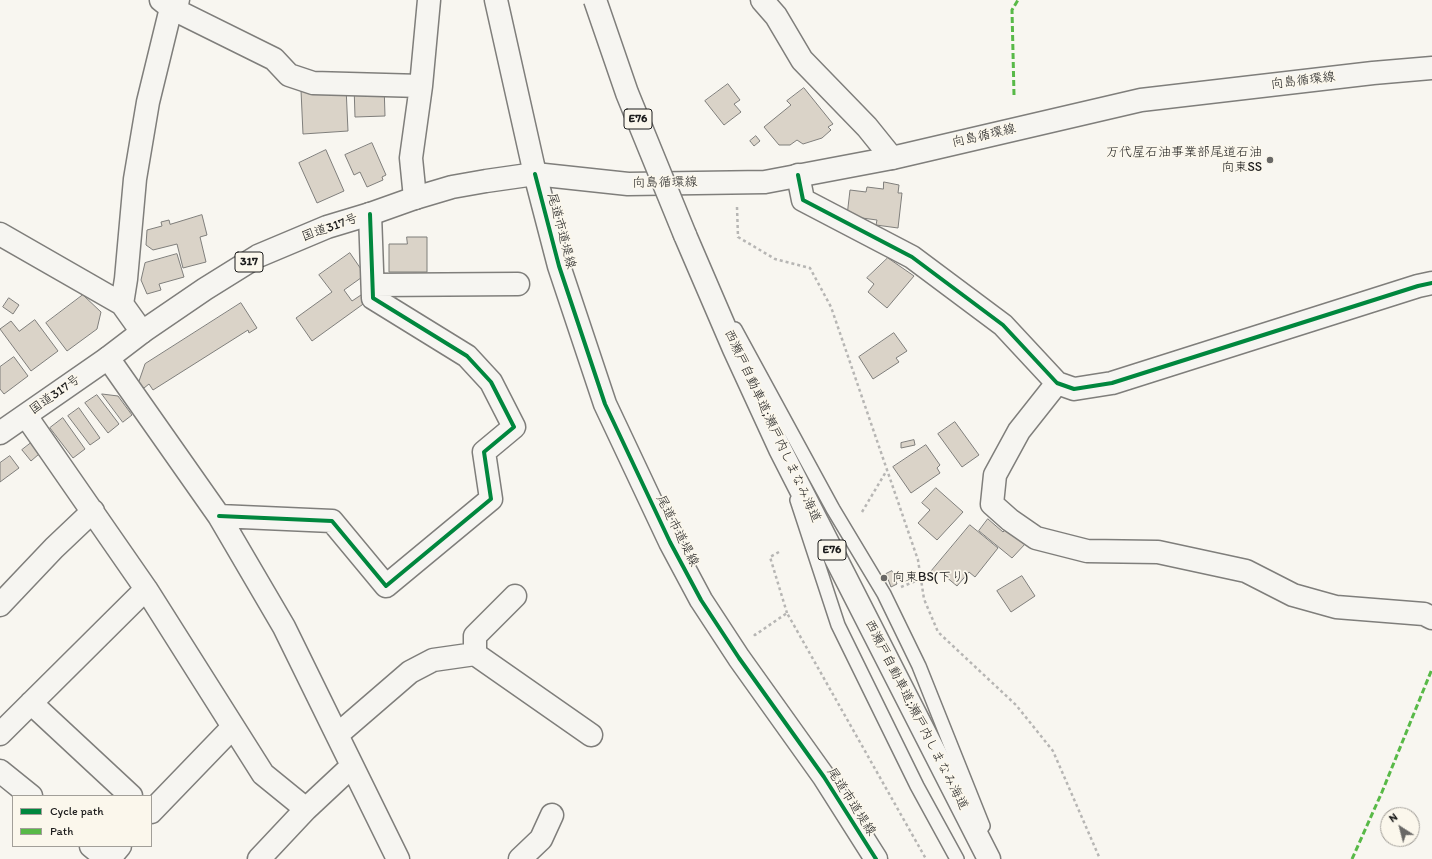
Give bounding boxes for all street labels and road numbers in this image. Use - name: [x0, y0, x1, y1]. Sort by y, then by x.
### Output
- street label: 向島循環線: [1270, 69, 1336, 93]
- road number: E76: [624, 109, 652, 129]
- street label: 向島循環線: [951, 121, 1017, 151]
- street label: 向島循環線: [632, 175, 698, 191]
- street label: 尾道市道堤線: [543, 191, 579, 271]
- street label: 国道317号: [300, 211, 360, 245]
- road number: 317: [235, 252, 263, 272]
- street label: 西瀬戸自動車道;瀬戸内しまなみ海道: [720, 327, 824, 525]
- street label: 国道317号: [27, 372, 83, 418]
- street label: 尾道市道堤線: [652, 493, 702, 569]
- road number: E76: [818, 540, 846, 560]
- street label: 西瀬戸自動車道;瀬戸内しまなみ海道: [861, 617, 971, 813]
- street label: 尾道市道堤線: [823, 765, 879, 839]

